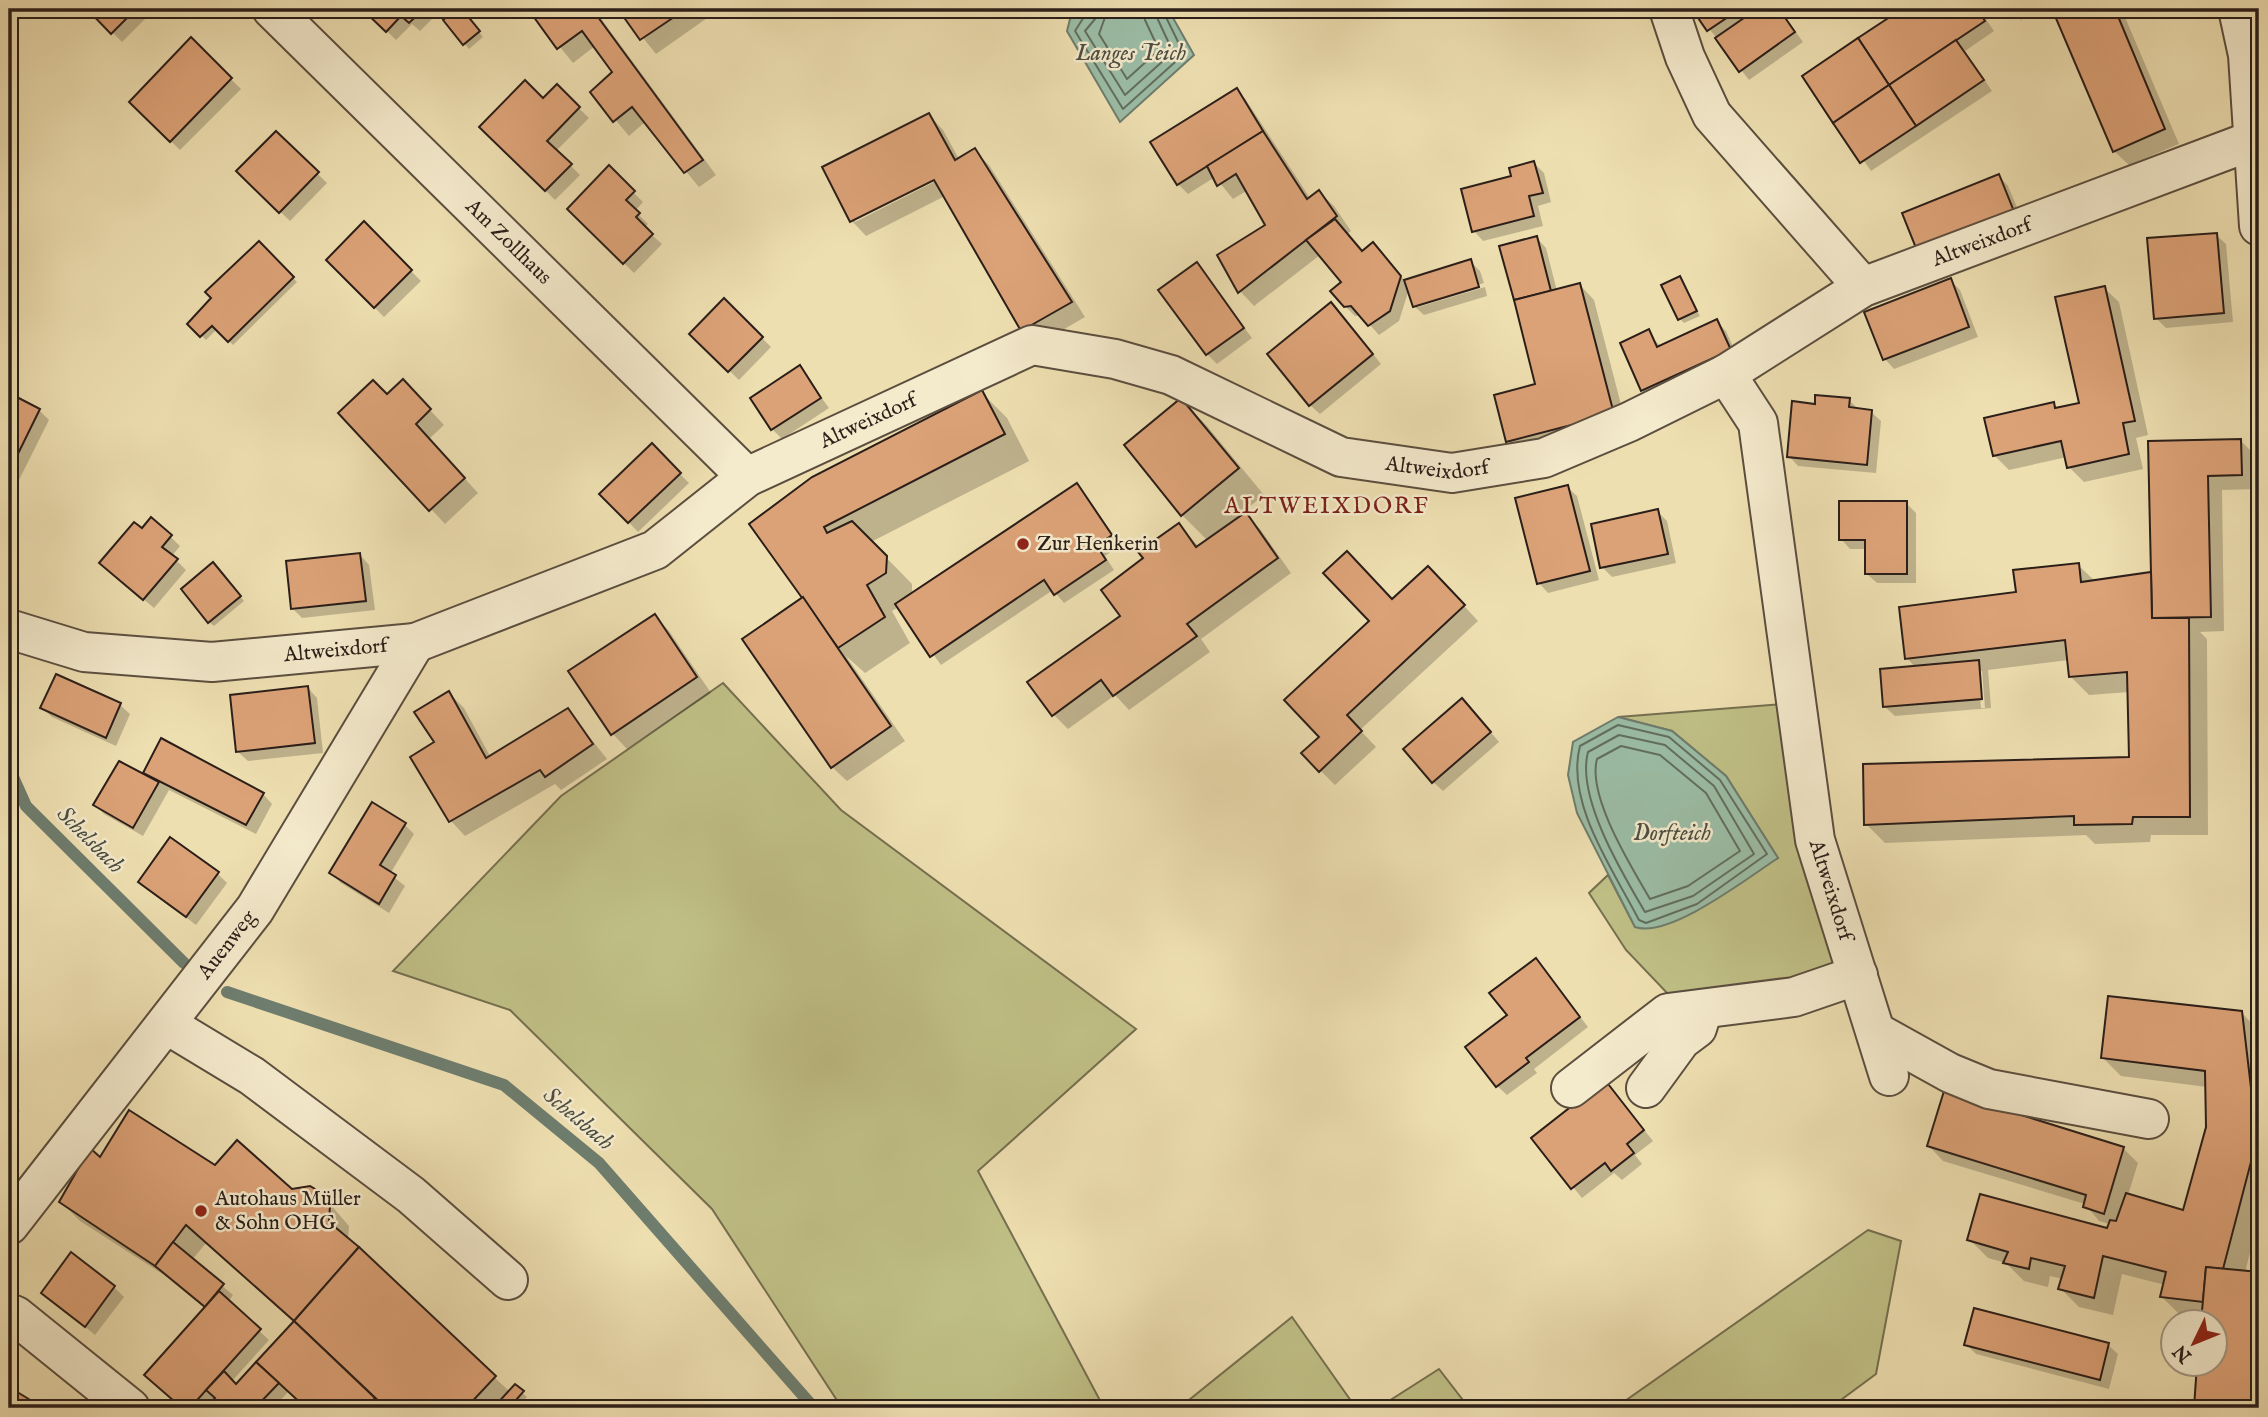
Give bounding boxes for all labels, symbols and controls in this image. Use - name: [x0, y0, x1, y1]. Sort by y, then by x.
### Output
- water label: Langes Teich: [1075, 39, 1187, 69]
- street label: Am Zollhaus: [459, 193, 558, 291]
- street label: Altweixdorf: [1928, 210, 2038, 274]
- street label: Altweixdorf: [814, 385, 924, 455]
- street label: Altweixdorf: [1383, 450, 1494, 486]
- district label: ALTWEIXDORF: [1223, 492, 1430, 521]
- place label: Zur Henkerin: [1037, 531, 1159, 558]
- marker: Zur Henkerin: [1015, 536, 1031, 552]
- street label: Altweixdorf: [282, 632, 392, 669]
- water label: Schelsbach: [50, 800, 130, 880]
- water label: Dorfteich: [1633, 819, 1711, 848]
- street label: Altweixdorf: [1802, 836, 1860, 947]
- street label: Auenweg: [191, 904, 263, 986]
- water label: Schelsbach: [537, 1081, 620, 1157]
- place label: Autohaus Müller & Sohn OHG: [214, 1186, 361, 1237]
- marker: Autohaus Müller & Sohn OHG: [193, 1203, 209, 1219]
- north arrow: [2160, 1308, 2230, 1378]
- text: N: [2168, 1339, 2198, 1368]

